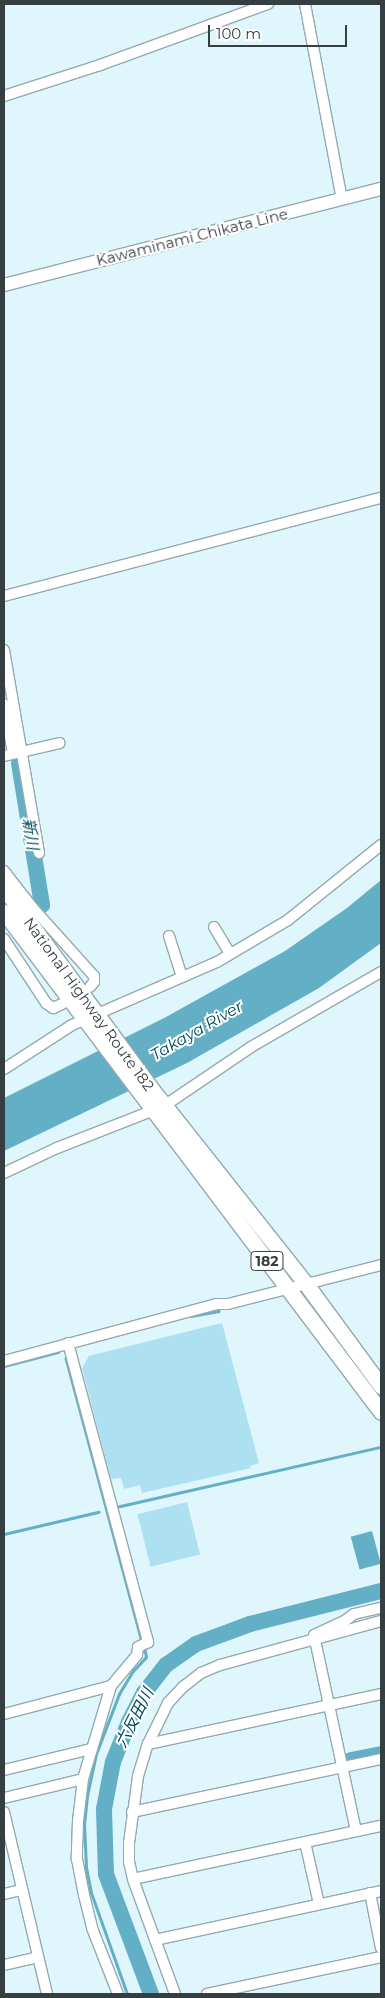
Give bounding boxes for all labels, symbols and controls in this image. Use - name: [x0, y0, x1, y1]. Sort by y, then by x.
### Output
- scale bar: [210, 15, 349, 47]
- text: 100 m: [216, 24, 261, 43]
- street label: Kawaminami Chikata Line: [94, 204, 290, 270]
- water label: 新川: [18, 817, 42, 851]
- street label: National Highway Route 182: [20, 914, 158, 1094]
- water label: Takaya River: [148, 997, 246, 1065]
- road number: 182: [250, 1250, 284, 1272]
- water label: 六反田川: [112, 1685, 158, 1751]

